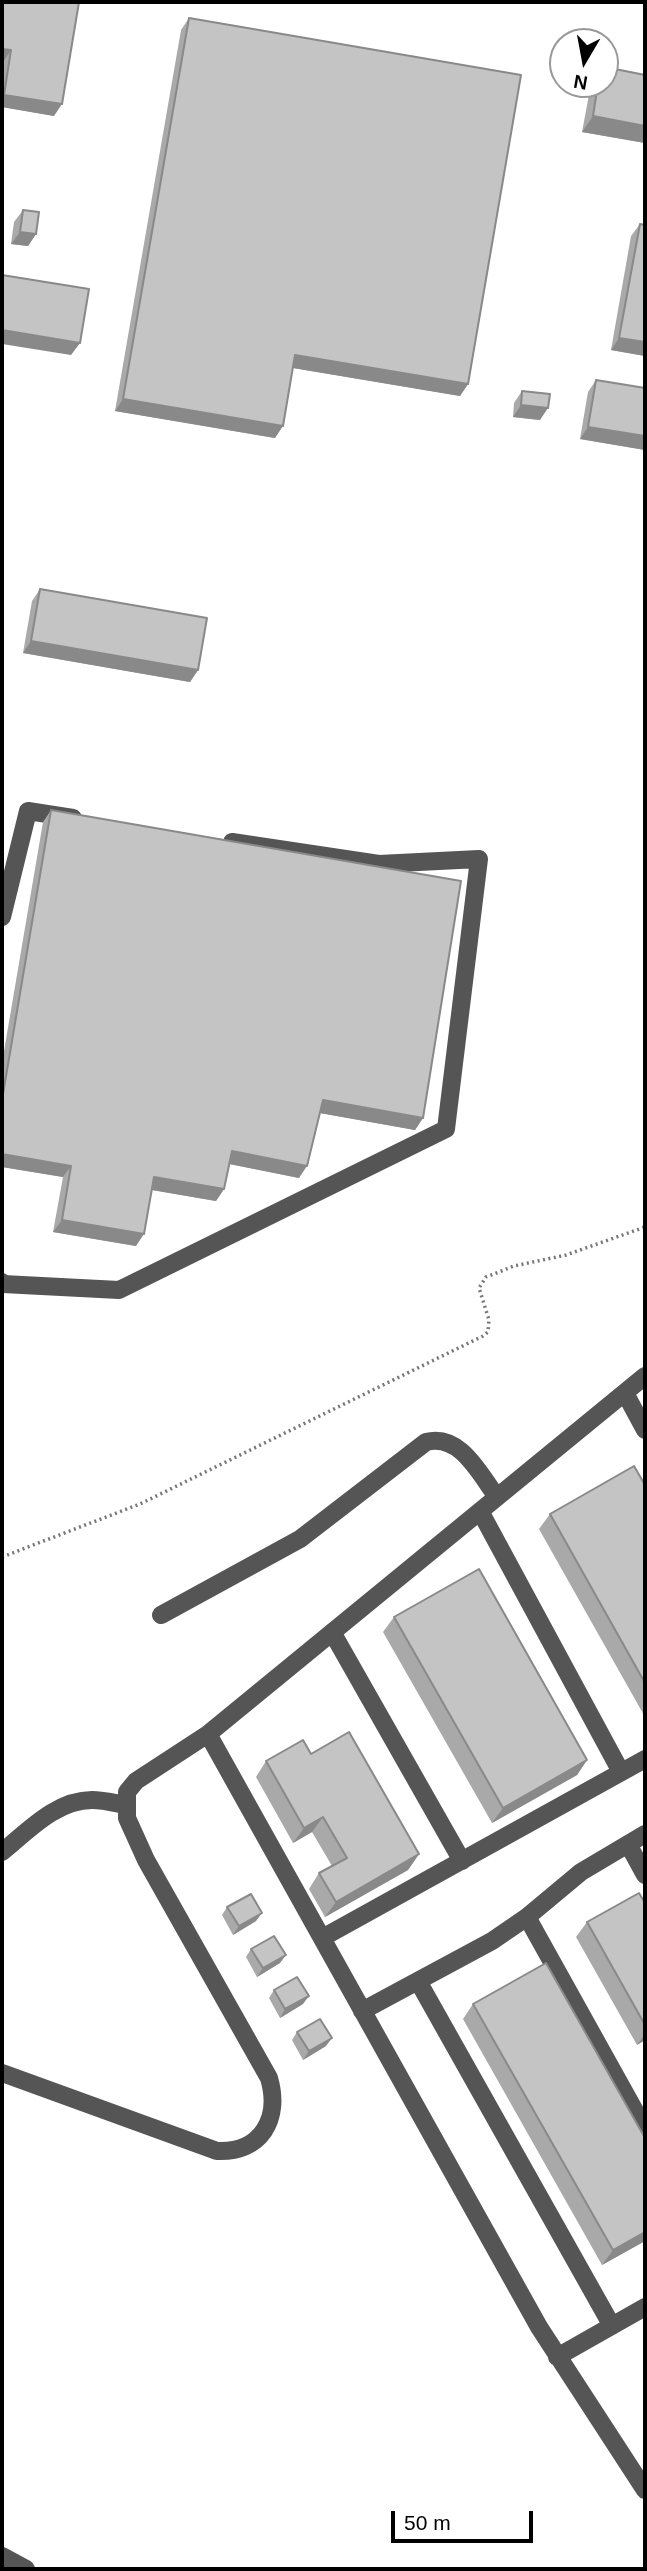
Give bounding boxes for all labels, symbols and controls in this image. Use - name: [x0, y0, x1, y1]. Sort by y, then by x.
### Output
- north arrow: [549, 28, 619, 98]
- text: N: [572, 71, 589, 94]
- scale bar: [395, 2498, 537, 2542]
- text: 50 m: [404, 2511, 451, 2534]

